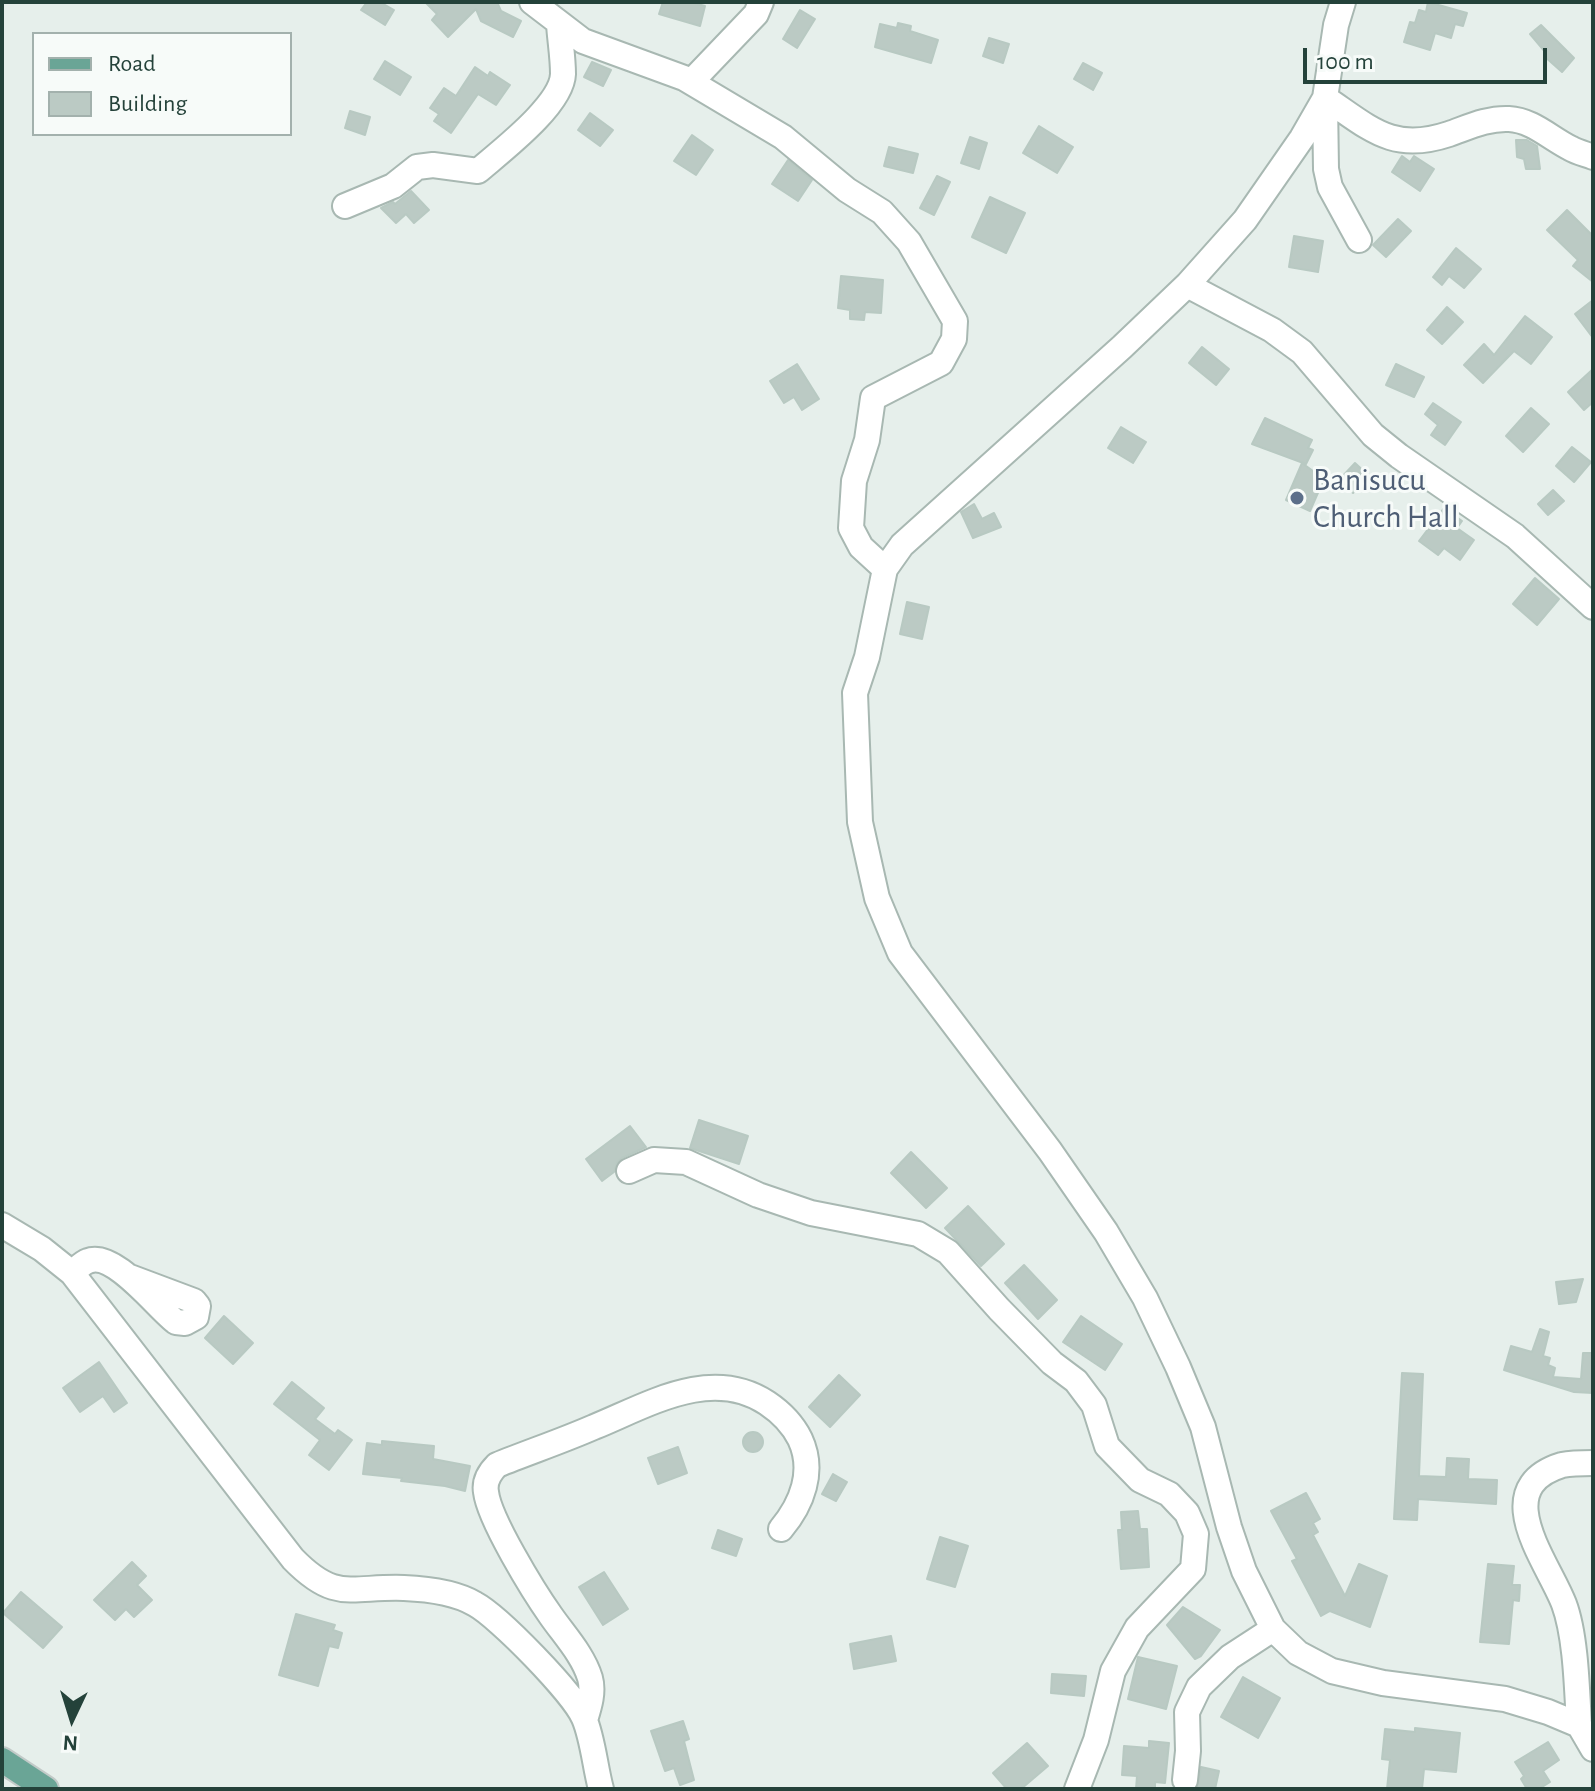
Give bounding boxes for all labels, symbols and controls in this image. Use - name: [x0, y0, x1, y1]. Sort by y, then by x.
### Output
- legend: [32, 32, 292, 136]
- scale bar: [1307, 32, 1551, 82]
- text: 100 m: [1317, 50, 1374, 74]
- text: Road: [108, 52, 156, 76]
- text: Building: [108, 92, 187, 116]
- place label: Banisucu Church Hall: [1313, 461, 1459, 536]
- marker: Banisucu Church Hall: [1288, 489, 1306, 507]
- north arrow: [32, 1679, 112, 1759]
- text: N: [62, 1731, 79, 1754]

